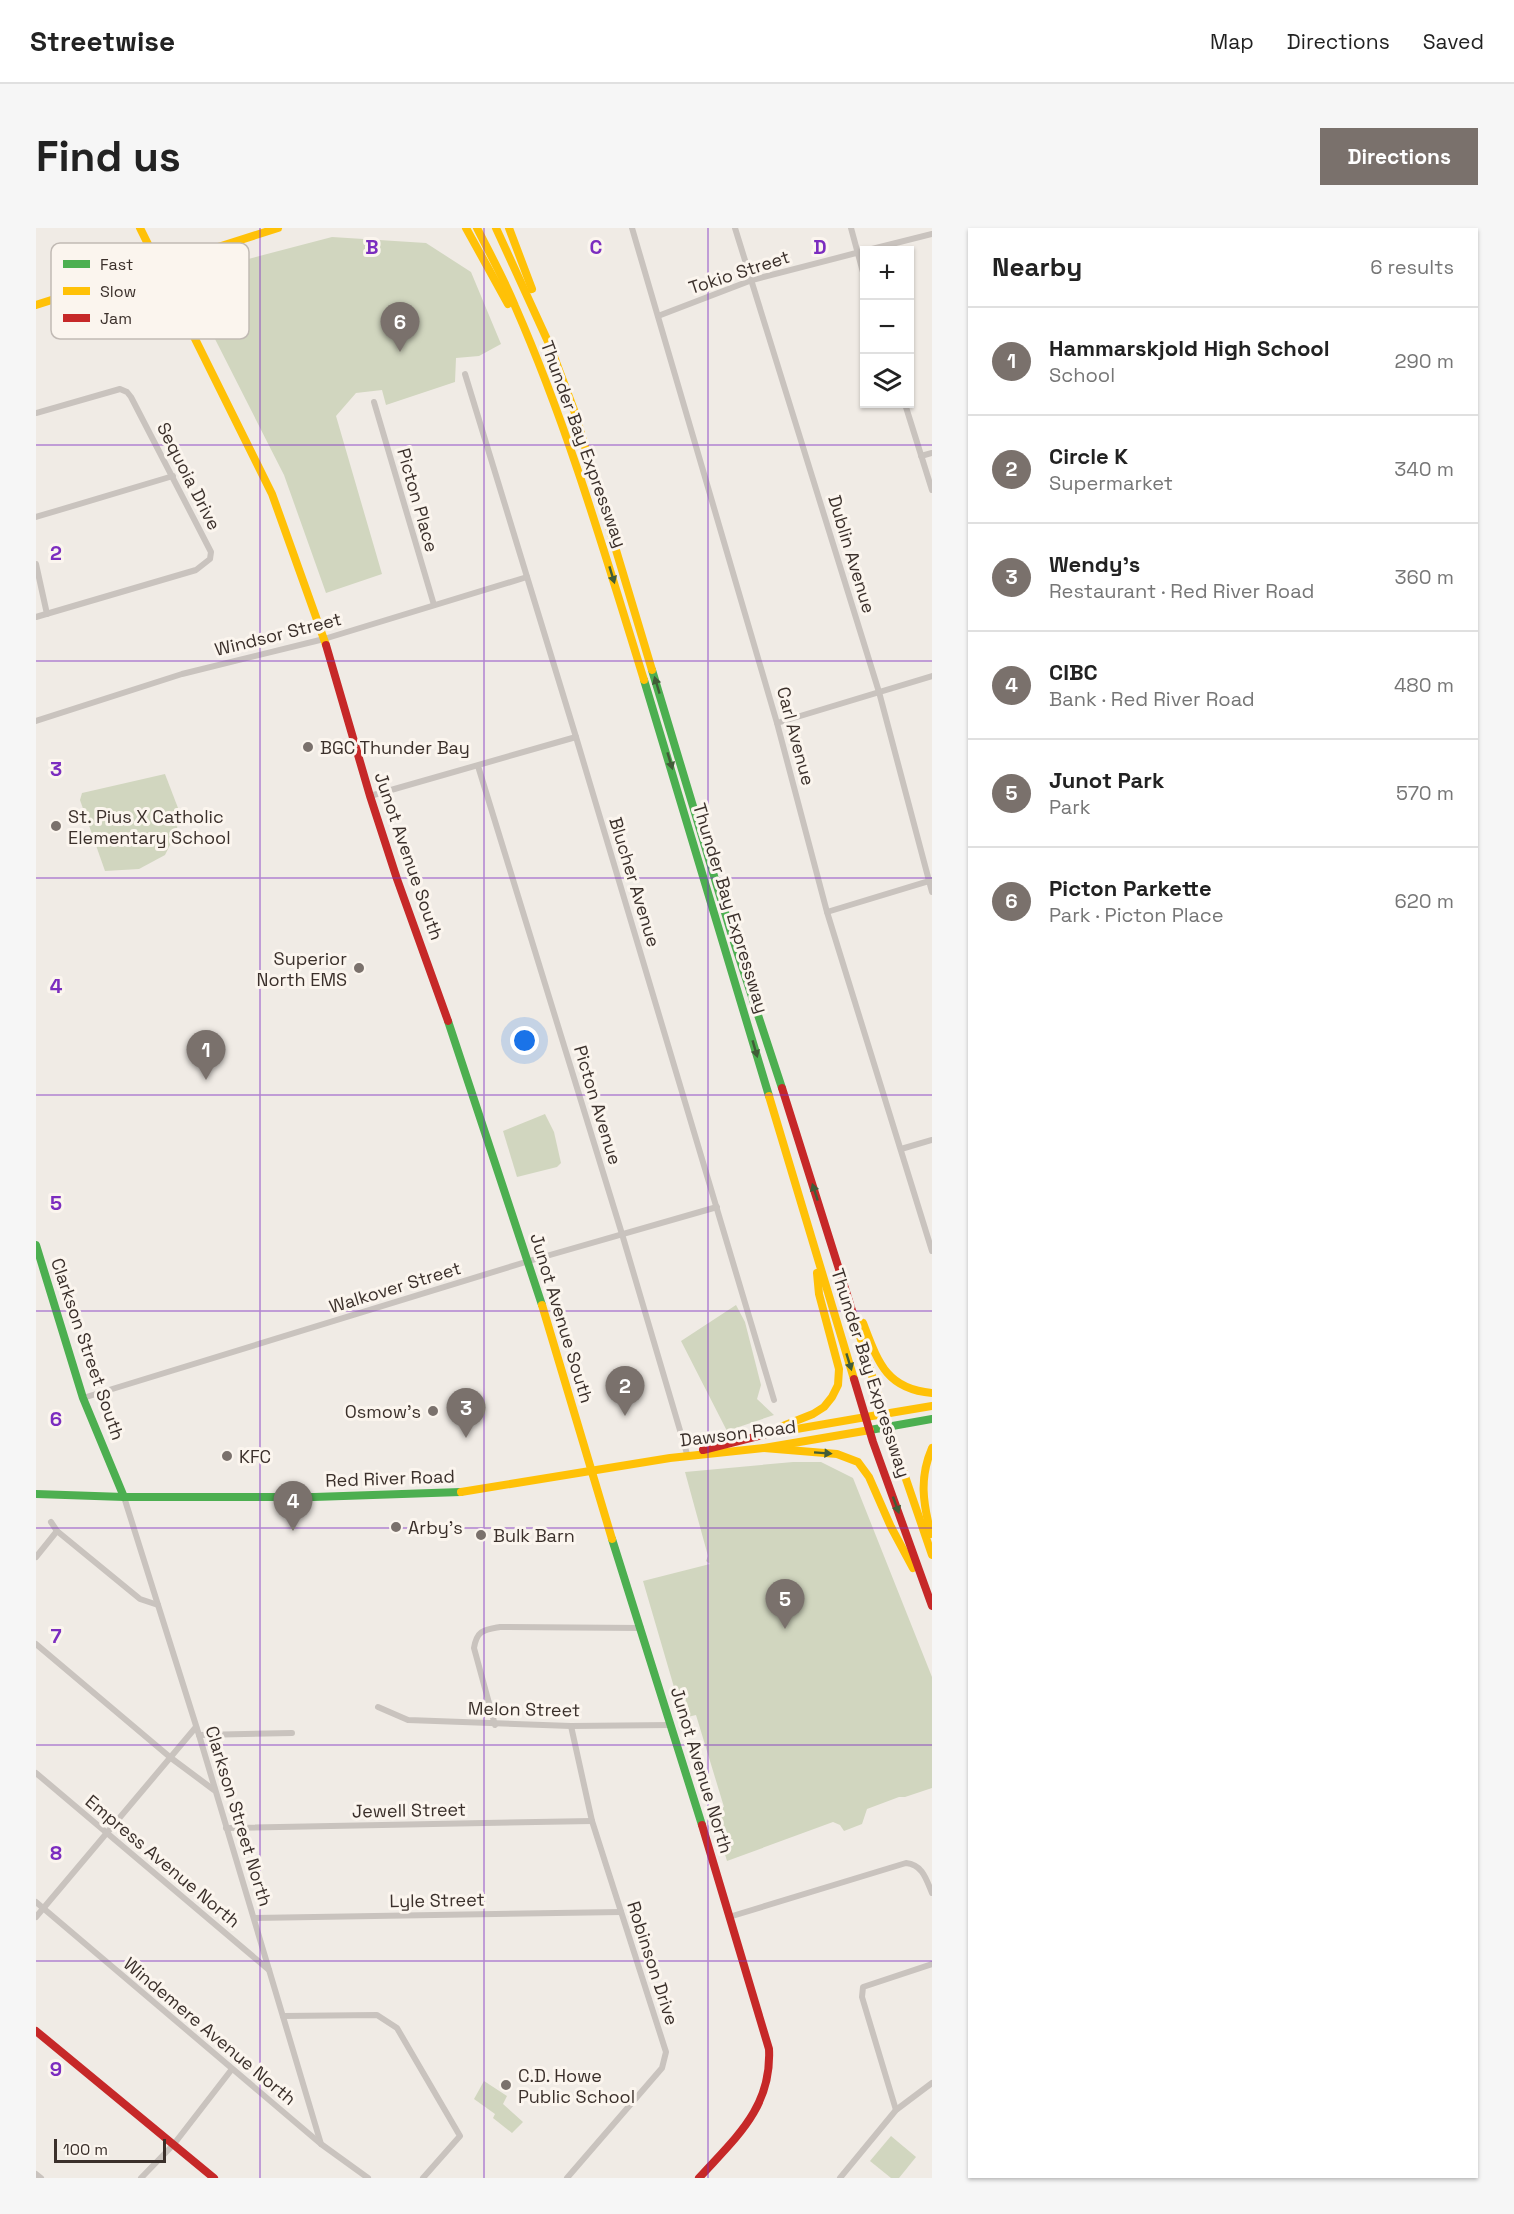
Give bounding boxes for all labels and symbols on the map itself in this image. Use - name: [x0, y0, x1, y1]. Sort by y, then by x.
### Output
- text: B: [365, 234, 379, 260]
- text: C: [590, 234, 603, 260]
- text: D: [813, 234, 827, 260]
- legend: [51, 243, 249, 339]
- street label: Tokio Street: [686, 245, 792, 299]
- text: Fast: [100, 254, 133, 275]
- text: Slow: [100, 281, 136, 302]
- pin: 6: [380, 302, 420, 352]
- text: Jam: [100, 308, 132, 329]
- street label: Thunder Bay Expressway: [536, 337, 632, 551]
- street label: Sequoia Drive: [152, 418, 226, 534]
- street label: Picton Place: [392, 445, 444, 555]
- street label: Dublin Avenue: [823, 492, 881, 616]
- text: 2: [50, 540, 62, 566]
- one-way arrow: [608, 566, 617, 584]
- street label: Windsor Street: [212, 607, 344, 661]
- one-way arrow: [652, 676, 661, 694]
- street label: Carl Avenue: [772, 684, 820, 788]
- place label: BGC Thunder Bay: [320, 736, 470, 759]
- marker: BGC Thunder Bay: [301, 740, 315, 754]
- one-way arrow: [666, 752, 675, 770]
- text: 3: [50, 756, 62, 782]
- street label: Junot Avenue South: [369, 769, 449, 943]
- street label: Thunder Bay Expressway: [688, 800, 774, 1016]
- place label: St. Pius X Catholic Elementary School: [68, 805, 231, 849]
- street label: Blucher Avenue: [604, 814, 666, 950]
- marker: St. Pius X Catholic Elementary School: [49, 819, 63, 833]
- place label: Superior North EMS: [256, 947, 347, 991]
- marker: Superior North EMS: [352, 961, 366, 975]
- text: 4: [50, 973, 63, 999]
- your location: [510, 1026, 539, 1055]
- pin: 1: [186, 1030, 226, 1080]
- one-way arrow: [751, 1040, 761, 1058]
- street label: Picton Avenue: [569, 1042, 627, 1168]
- one-way arrow: [810, 1183, 820, 1201]
- text: 5: [50, 1190, 62, 1216]
- street label: Junot Avenue South: [525, 1230, 599, 1406]
- street label: Clarkson Street South: [46, 1255, 130, 1443]
- street label: Walkover Street: [326, 1256, 464, 1318]
- street label: Thunder Bay Expressway: [826, 1265, 916, 1481]
- one-way arrow: [845, 1353, 854, 1371]
- pin: 2: [606, 1366, 644, 1416]
- pin: 3: [446, 1388, 486, 1438]
- place label: Osmow's: [345, 1400, 421, 1423]
- marker: Osmow's: [426, 1404, 440, 1418]
- text: 6: [50, 1406, 62, 1432]
- street label: Dawson Road: [679, 1414, 797, 1452]
- place label: KFC: [239, 1445, 271, 1468]
- one-way arrow: [813, 1448, 832, 1457]
- marker: KFC: [220, 1449, 234, 1463]
- street label: Red River Road: [325, 1464, 455, 1492]
- pin: 4: [274, 1482, 312, 1531]
- one-way arrow: [892, 1497, 902, 1515]
- place label: Arby's: [408, 1516, 463, 1539]
- marker: Arby's: [389, 1520, 403, 1534]
- place label: Bulk Barn: [493, 1524, 575, 1547]
- marker: Bulk Barn: [474, 1528, 488, 1542]
- pin: 5: [766, 1580, 804, 1629]
- text: 7: [50, 1623, 62, 1649]
- street label: Junot Avenue North: [666, 1684, 738, 1856]
- street label: Melon Street: [468, 1697, 580, 1721]
- street label: Clarkson Street North: [201, 1723, 277, 1909]
- street label: Empress Avenue North: [81, 1789, 245, 1933]
- street label: Jewell Street: [352, 1798, 466, 1822]
- text: 8: [50, 1840, 62, 1866]
- street label: Lyle Street: [389, 1888, 485, 1912]
- street label: Robinson Drive: [622, 1898, 684, 2028]
- street label: Windemere Avenue North: [119, 1952, 301, 2110]
- text: 9: [50, 2056, 62, 2082]
- place label: C.D. Howe Public School: [518, 2064, 635, 2108]
- marker: C.D. Howe Public School: [499, 2078, 513, 2092]
- scale bar: [54, 2136, 166, 2164]

